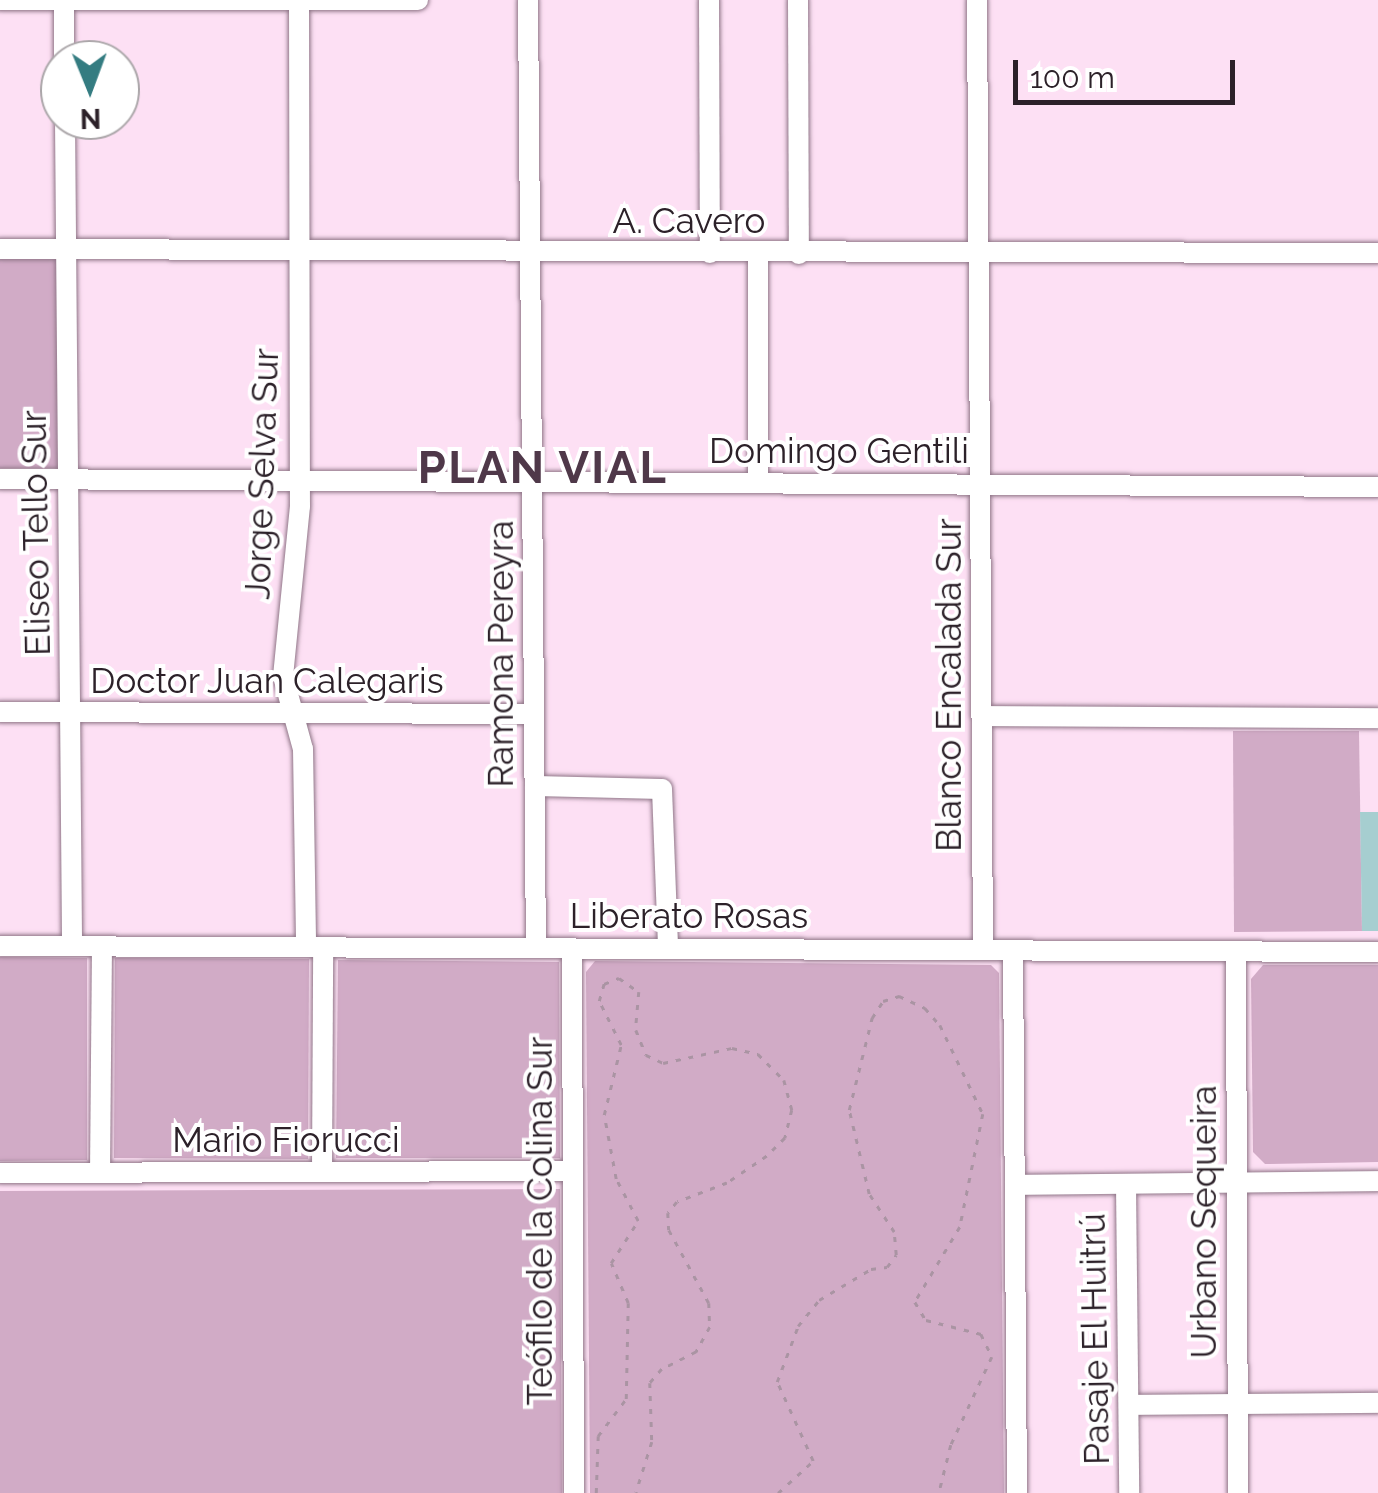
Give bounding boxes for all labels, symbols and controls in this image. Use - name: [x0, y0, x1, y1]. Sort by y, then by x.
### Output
- north arrow: [40, 40, 140, 140]
- scale bar: [1018, 40, 1240, 102]
- text: 100 m: [1030, 60, 1115, 95]
- text: N: [80, 102, 101, 135]
- street label: A. Cavero: [613, 200, 765, 242]
- street label: Jorge Selva Sur: [237, 348, 287, 600]
- street label: Eliseo Tello Sur: [13, 409, 59, 657]
- street label: Domingo Gentili: [709, 430, 969, 472]
- district label: PLAN VIAL: [417, 441, 669, 495]
- street label: Blanco Encalada Sur: [928, 518, 970, 852]
- street label: Ramona Pereyra: [480, 520, 522, 788]
- street label: Doctor Juan Calegaris: [89, 660, 445, 702]
- street label: Liberato Rosas: [570, 895, 808, 937]
- street label: Teófilo de la Colina Sur: [519, 1037, 561, 1405]
- street label: Urbano Sequeira: [1183, 1086, 1225, 1358]
- street label: Mario Fiorucci: [172, 1119, 400, 1161]
- street label: Pasaje El Huitrú: [1072, 1212, 1118, 1466]

